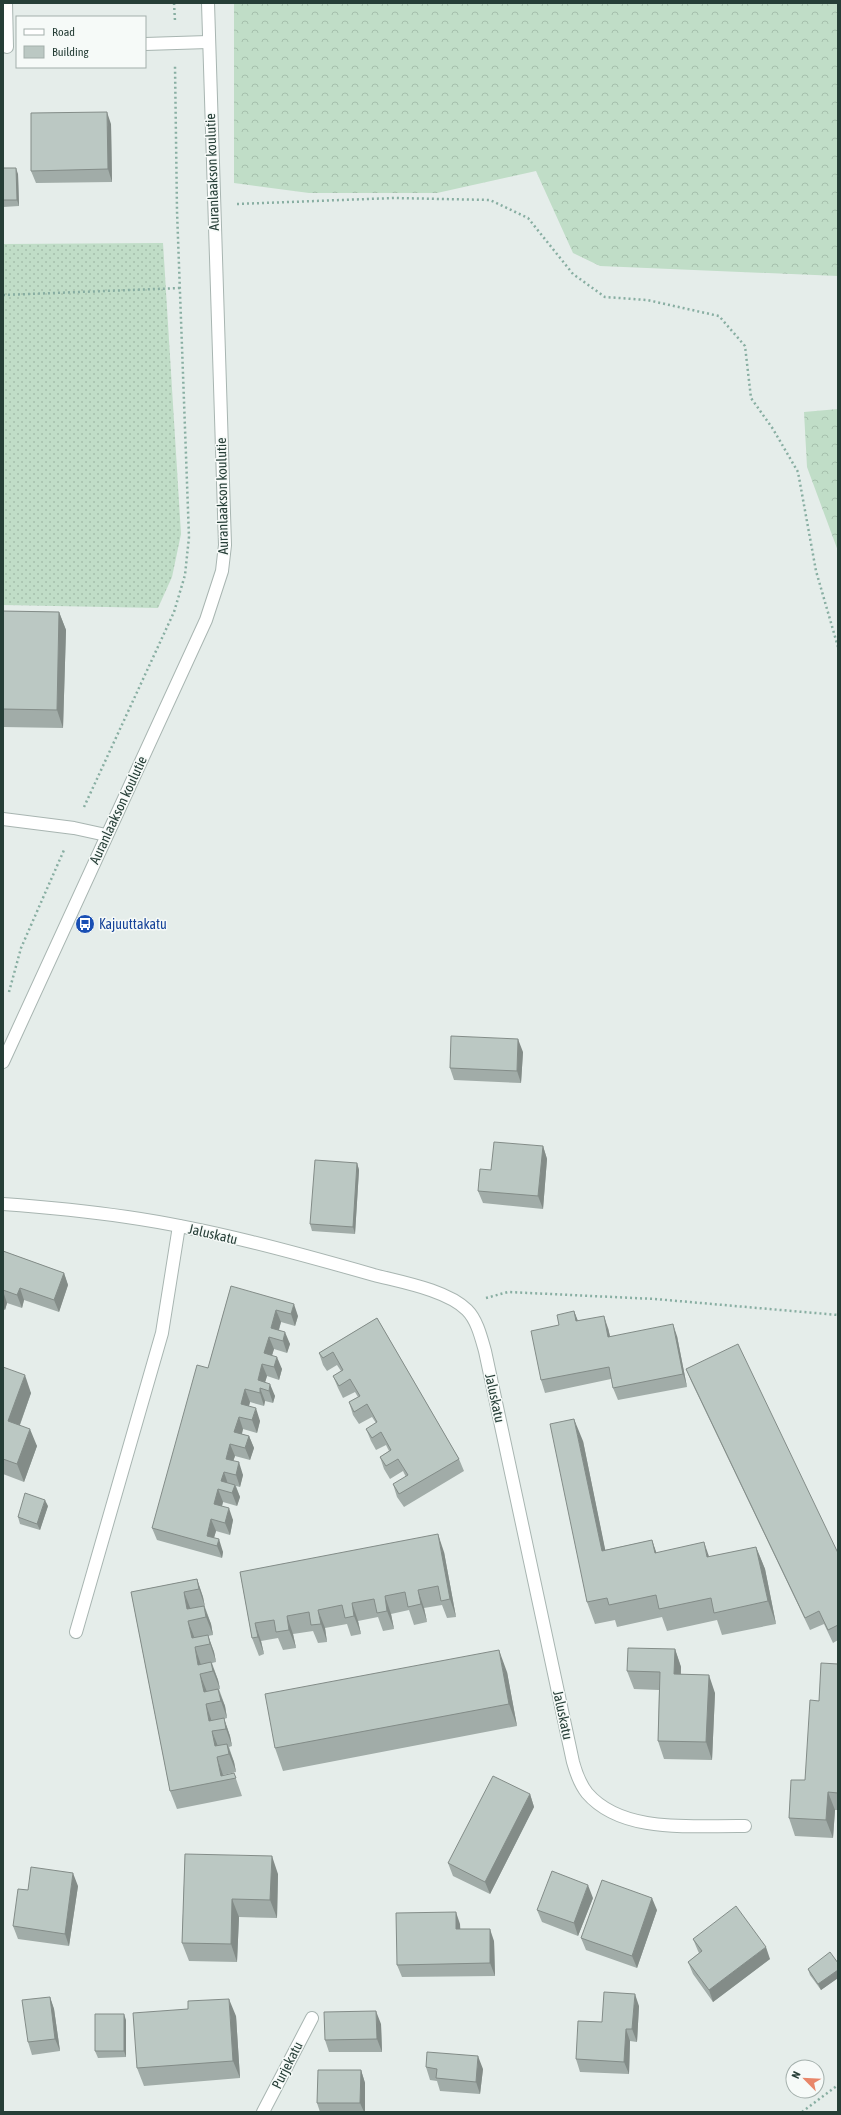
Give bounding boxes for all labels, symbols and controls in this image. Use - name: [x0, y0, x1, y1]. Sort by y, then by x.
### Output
- legend: [16, 16, 146, 68]
- text: Road: [52, 25, 75, 39]
- text: Building: [52, 45, 90, 59]
- street label: Auranlaakson koulutie: [202, 113, 222, 231]
- street label: Auranlaakson koulutie: [213, 437, 231, 555]
- street label: Auranlaakson koulutie: [86, 754, 150, 866]
- bus stop icon: Kajuuttakatu: [74, 913, 96, 935]
- place label: Kajuuttakatu: [99, 916, 167, 932]
- street label: Jaluskatu: [187, 1221, 239, 1247]
- street label: Jaluskatu: [482, 1372, 508, 1424]
- street label: Jaluskatu: [550, 1689, 576, 1741]
- street label: Purjekatu: [268, 2039, 306, 2091]
- north arrow: [785, 2059, 825, 2099]
- text: N: [789, 2070, 803, 2080]

